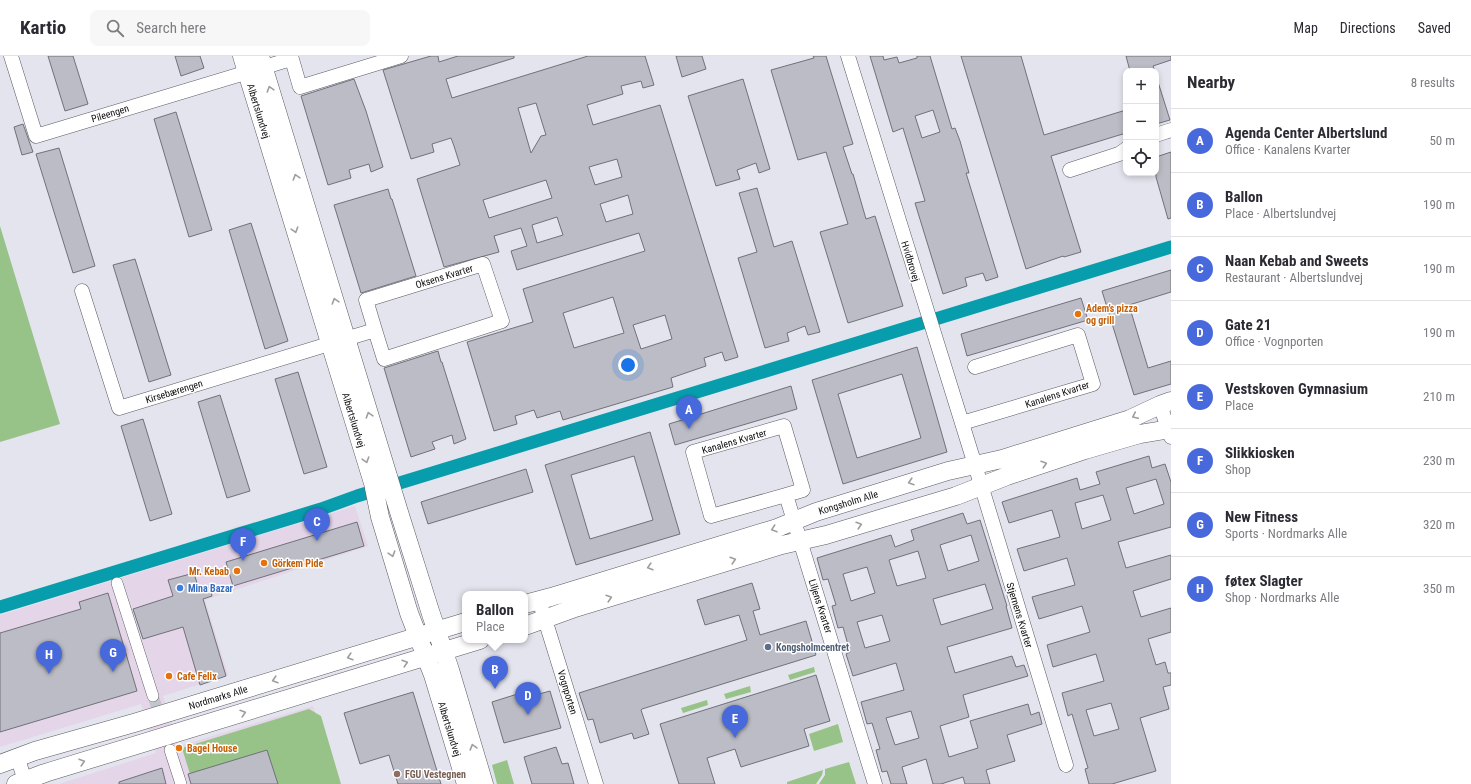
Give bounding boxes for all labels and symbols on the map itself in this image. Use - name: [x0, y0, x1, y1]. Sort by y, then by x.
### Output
- street label: Albertslundvej: [245, 82, 272, 140]
- one-way arrow: [266, 86, 275, 93]
- street label: Pileengen: [90, 103, 130, 124]
- one-way arrow: [292, 174, 301, 181]
- one-way arrow: [290, 226, 299, 233]
- street label: Hvidbrovej: [899, 240, 922, 283]
- street label: Oksens Kvarter: [414, 262, 474, 290]
- one-way arrow: [331, 298, 339, 305]
- place label: Adem’s pizza og grill: [1086, 303, 1138, 326]
- marker: Adem’s pizza og grill: [1073, 309, 1083, 319]
- your location: [618, 355, 638, 375]
- street label: Kirsebærengen: [144, 378, 204, 405]
- street label: Kanalens Kvarter: [1024, 379, 1091, 410]
- street label: Albertslundvej: [340, 391, 367, 449]
- pin: A: [676, 396, 702, 429]
- one-way arrow: [365, 411, 374, 418]
- one-way arrow: [1132, 411, 1139, 419]
- street label: Kanalens Kvarter: [701, 427, 768, 456]
- one-way arrow: [361, 456, 370, 463]
- one-way arrow: [1040, 460, 1047, 468]
- one-way arrow: [907, 478, 914, 486]
- street label: Kongsholm Alle: [817, 488, 880, 517]
- pin: C: [304, 508, 330, 541]
- one-way arrow: [855, 521, 862, 530]
- one-way arrow: [771, 524, 778, 532]
- pin: F: [230, 528, 256, 561]
- one-way arrow: [387, 551, 396, 558]
- one-way arrow: [730, 556, 737, 564]
- marker: Görkem Pide: [259, 558, 269, 568]
- place label: Görkem Pide: [272, 558, 323, 569]
- one-way arrow: [647, 562, 654, 571]
- place label: Mr. Kebab: [189, 566, 229, 577]
- marker: Mr. Kebab: [232, 566, 242, 576]
- street label: Liljens Kvarter: [807, 578, 834, 635]
- street label: Stjernens Kvarter: [1004, 581, 1035, 649]
- marker: Mina Bazar: [175, 583, 185, 593]
- place label: Mina Bazar: [188, 583, 234, 594]
- one-way arrow: [605, 594, 612, 603]
- pin: G: [100, 639, 126, 672]
- pin: H: [36, 641, 62, 674]
- marker: Kongsholmcentret: [763, 642, 773, 652]
- place label: Kongsholmcentret: [776, 642, 849, 653]
- one-way arrow: [347, 652, 354, 661]
- pin: B: [482, 656, 508, 689]
- one-way arrow: [401, 659, 408, 668]
- street label: Vognporten: [556, 669, 580, 716]
- marker: Cafe Felix: [164, 671, 174, 681]
- place label: Cafe Felix: [177, 671, 217, 682]
- one-way arrow: [272, 675, 279, 684]
- pin: D: [515, 682, 541, 715]
- street label: Nordmarks Alle: [187, 683, 249, 712]
- street label: Albertslundvej: [436, 700, 463, 758]
- pin: E: [722, 705, 748, 738]
- one-way arrow: [239, 709, 246, 718]
- marker: Bagel House: [174, 743, 184, 753]
- place label: Bagel House: [187, 743, 238, 754]
- one-way arrow: [469, 743, 478, 750]
- one-way arrow: [79, 758, 86, 767]
- marker: FGU Vestegnen: [392, 769, 402, 779]
- place label: FGU Vestegnen: [405, 769, 466, 780]

